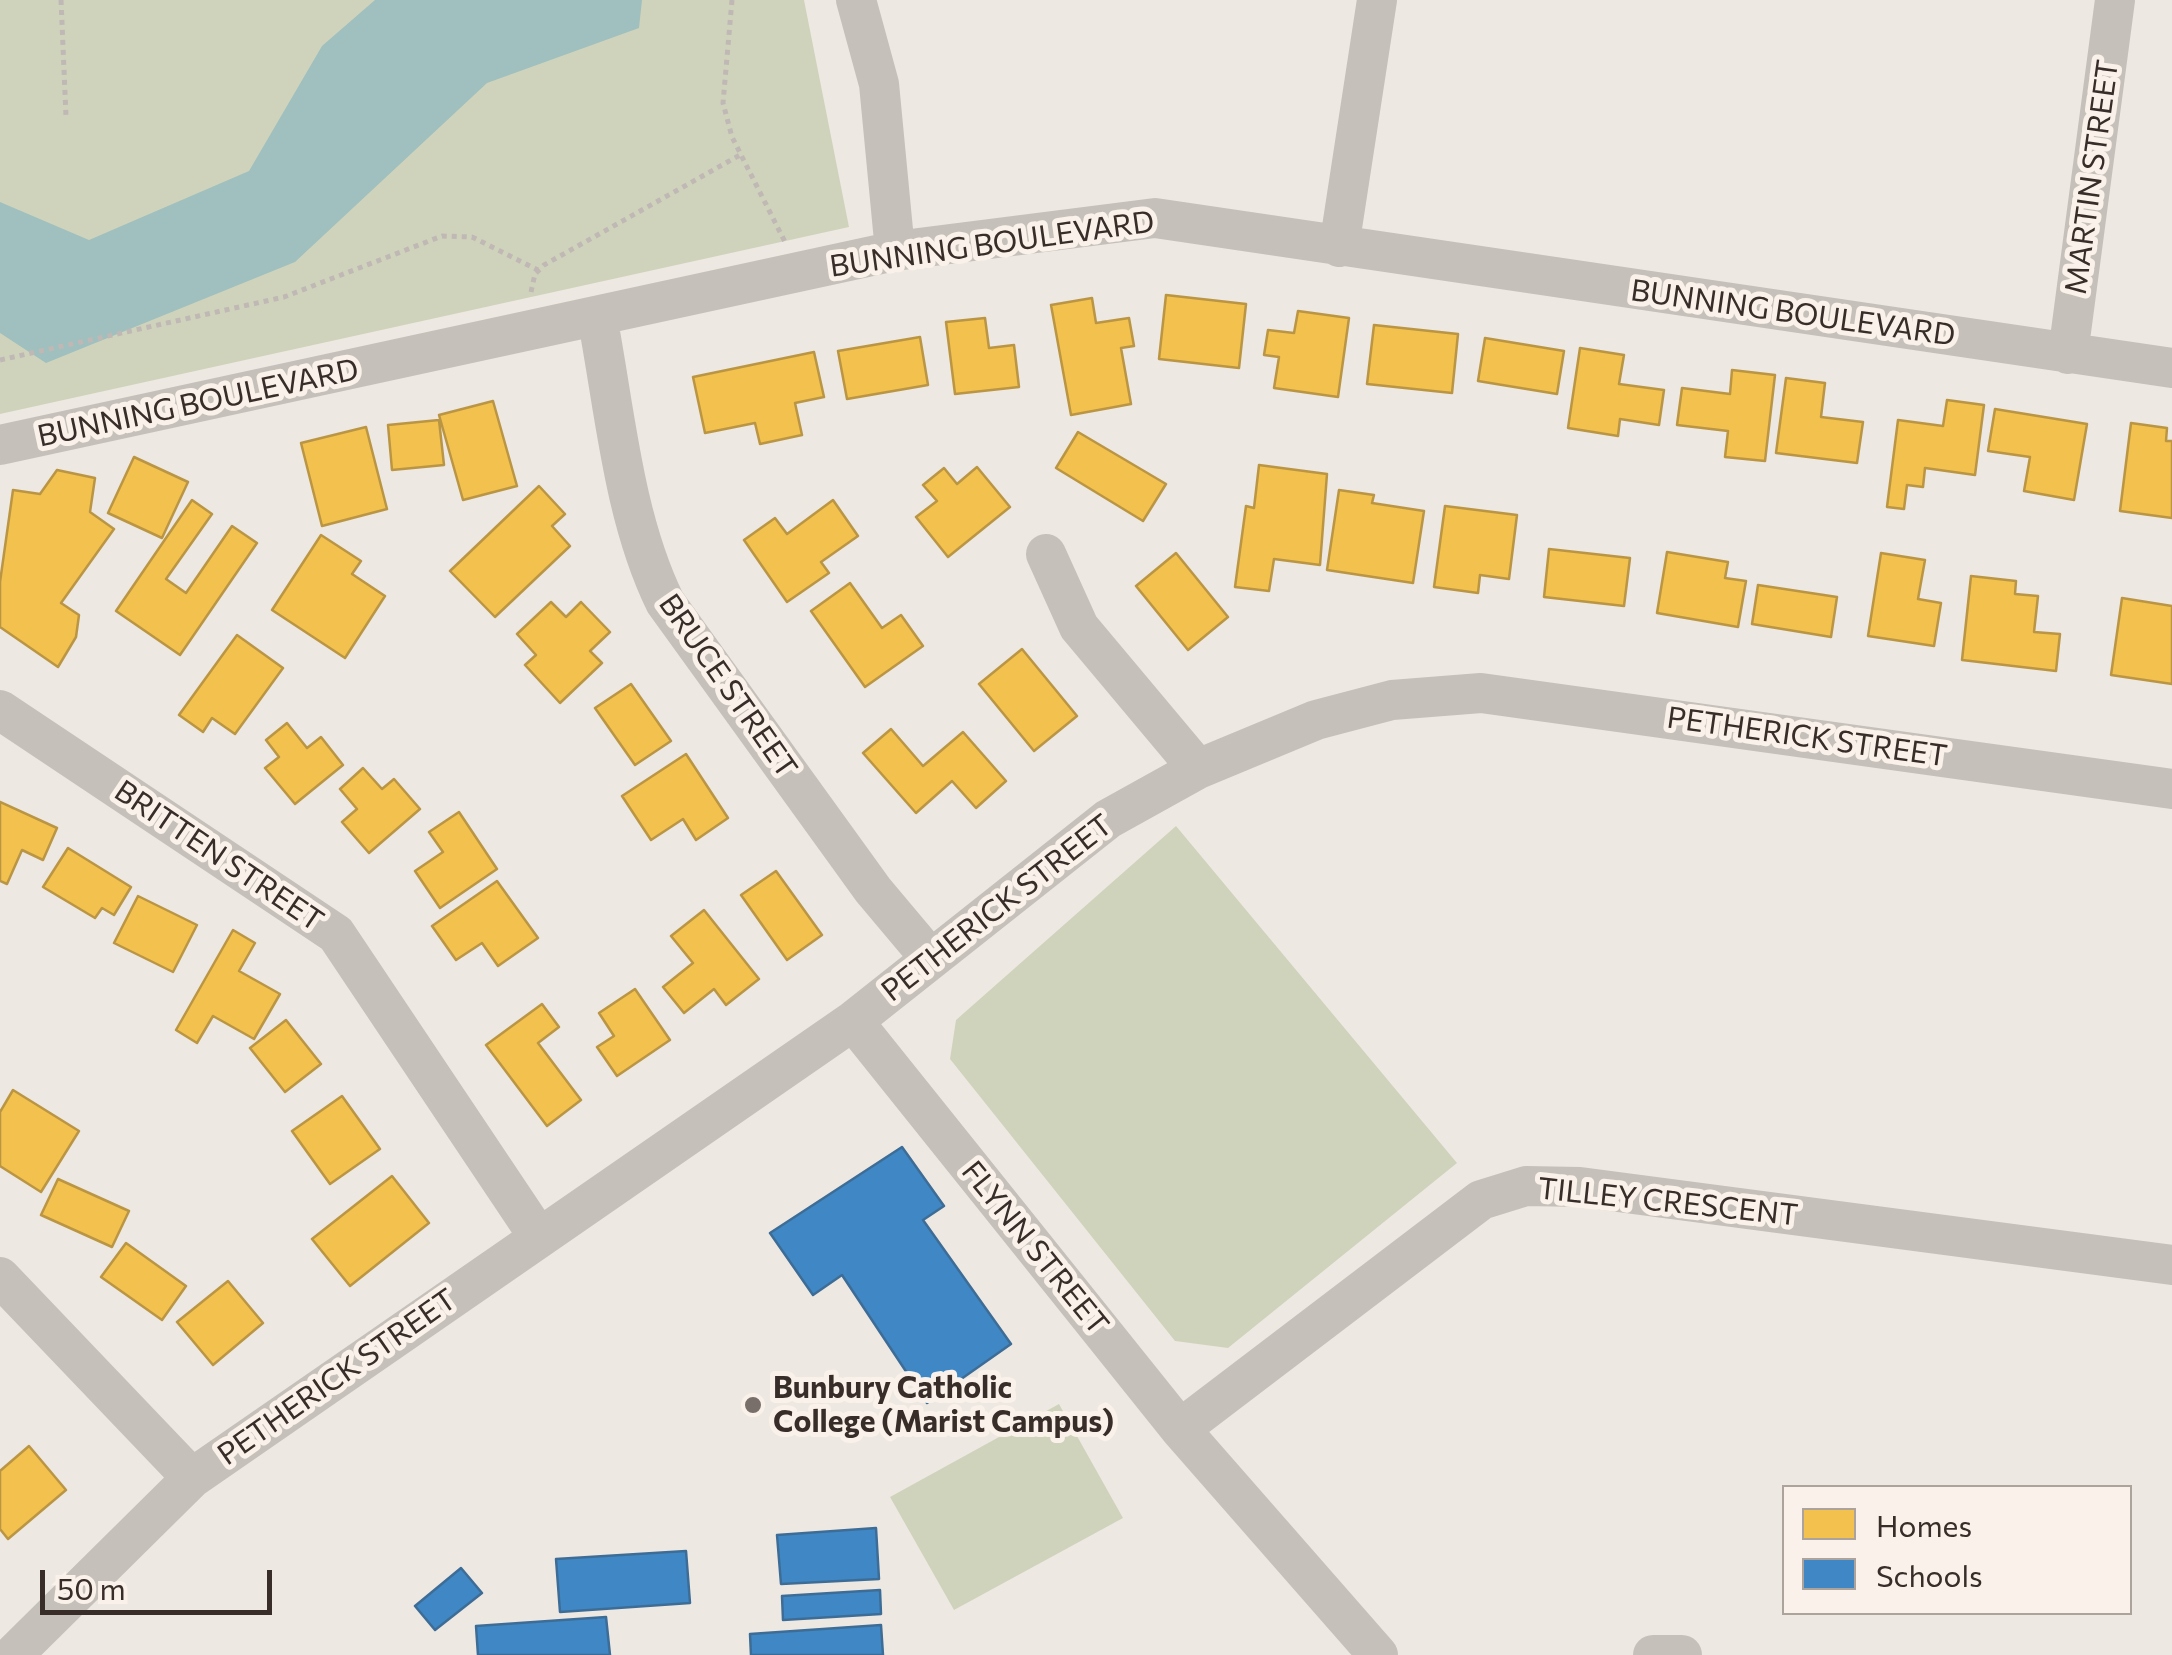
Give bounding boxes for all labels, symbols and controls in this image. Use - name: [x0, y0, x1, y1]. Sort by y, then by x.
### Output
- street label: MARTIN STREET: [2058, 58, 2126, 296]
- street label: BUNNING BOULEVARD: [827, 203, 1157, 285]
- street label: BUNNING BOULEVARD: [1628, 272, 1958, 354]
- street label: BUNNING BOULEVARD: [34, 351, 362, 455]
- street label: BRUCE STREET: [651, 587, 805, 785]
- street label: PETHERICK STREET: [1665, 700, 1949, 774]
- street label: BRITTEN STREET: [108, 773, 330, 939]
- street label: PETHERICK STREET: [875, 807, 1119, 1009]
- street label: FLYNN STREET: [954, 1154, 1116, 1342]
- street label: TILLEY CRESCENT: [1536, 1170, 1800, 1234]
- street label: PETHERICK STREET: [211, 1281, 463, 1473]
- place label: Bunbury Catholic College (Marist Campus): [773, 1370, 1114, 1440]
- marker: Bunbury Catholic College (Marist Campus): [742, 1394, 764, 1416]
- legend: [1782, 1485, 2132, 1615]
- text: Homes: [1876, 1506, 1972, 1543]
- scale bar: [45, 1550, 278, 1612]
- text: Schools: [1876, 1556, 1983, 1593]
- text: 50 m: [57, 1569, 126, 1606]

